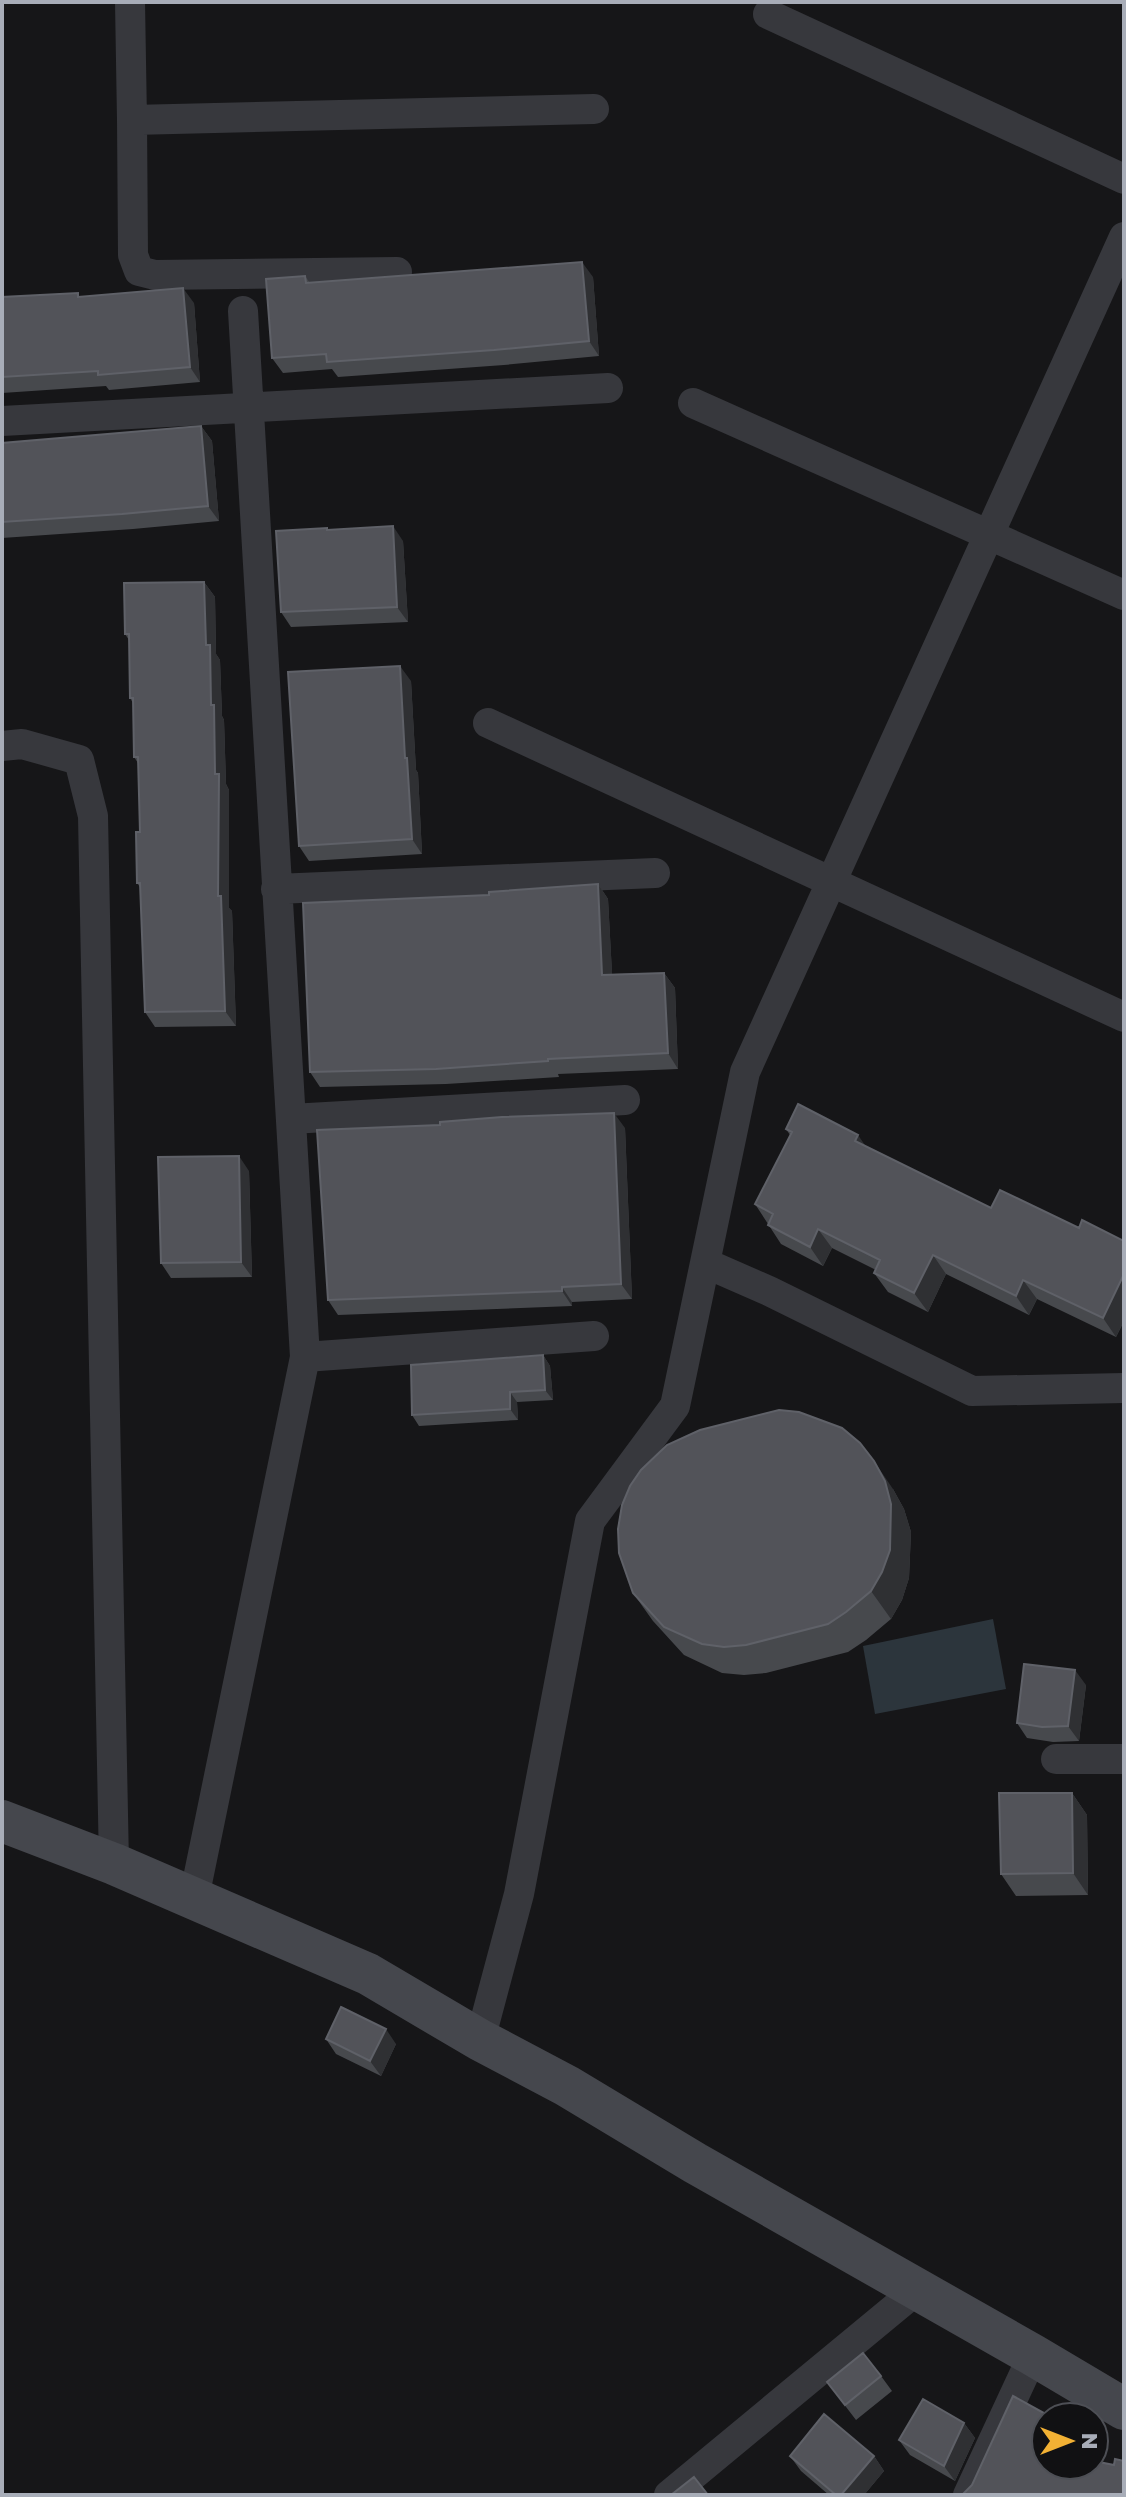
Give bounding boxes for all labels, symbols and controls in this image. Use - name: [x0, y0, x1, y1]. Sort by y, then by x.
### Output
- north arrow: [1030, 2401, 1110, 2481]
- text: N: [1077, 2433, 1104, 2449]

